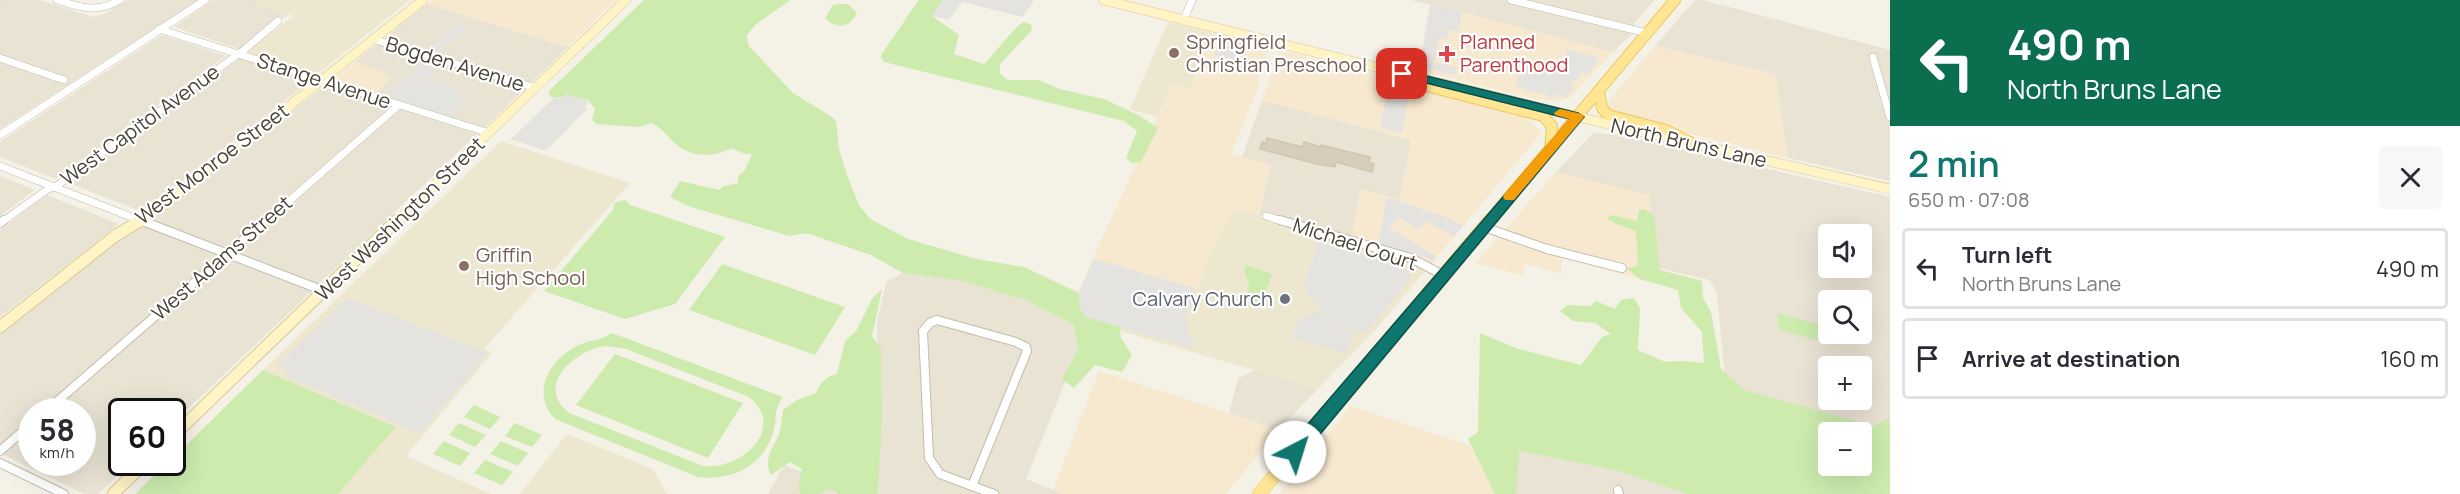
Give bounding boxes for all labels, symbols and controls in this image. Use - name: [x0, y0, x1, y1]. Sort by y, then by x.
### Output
- text: 490 m: [2007, 15, 2131, 73]
- icon: left: [1908, 24, 1986, 102]
- place label: Springfield Christian Preschool: [1186, 28, 1367, 78]
- place label: Planned Parenthood: [1460, 28, 1568, 78]
- street label: Bogden Avenue: [383, 30, 528, 97]
- marker: Planned Parenthood: [1438, 45, 1456, 63]
- street label: Stange Avenue: [254, 46, 395, 115]
- marker: Springfield Christian Preschool: [1167, 46, 1181, 60]
- pin: [1376, 48, 1427, 99]
- icon: arrive: [1385, 57, 1418, 90]
- street label: West Capitol Avenue: [55, 58, 225, 191]
- text: North Bruns Lane: [2007, 70, 2222, 107]
- street label: West Monroe Street: [130, 97, 294, 230]
- street label: North Bruns Lane: [1609, 111, 1770, 174]
- street label: West Washington Street: [309, 131, 490, 307]
- text: 2 min: [1908, 139, 2000, 188]
- button: close: [2379, 146, 2442, 209]
- text: 650 m · 07:08: [1908, 186, 2030, 213]
- street label: West Adams Street: [146, 189, 298, 326]
- street label: Michael Court: [1290, 211, 1421, 276]
- map controls: [1818, 224, 1872, 476]
- button: sound: [1818, 224, 1872, 278]
- text: Turn left: [1962, 240, 2052, 270]
- place label: Griffin High School: [476, 241, 586, 291]
- icon: left: [1911, 252, 1944, 285]
- text: 490 m: [2376, 254, 2439, 284]
- marker: Griffin High School: [457, 259, 471, 273]
- text: North Bruns Lane: [1962, 270, 2121, 297]
- place label: Calvary Church: [1133, 285, 1273, 312]
- button: search: [1818, 290, 1872, 344]
- marker: Calvary Church: [1278, 292, 1292, 306]
- icon: arrive: [1911, 342, 1944, 375]
- text: Arrive at destination: [1962, 344, 2180, 374]
- text: 160 m: [2380, 344, 2439, 374]
- button: +: [1818, 356, 1872, 410]
- speed limit sign: 60: [108, 398, 186, 476]
- text: 58: [39, 409, 75, 450]
- position arrow: [1263, 420, 1327, 484]
- button: −: [1818, 422, 1872, 476]
- text: km/h: [40, 442, 74, 463]

